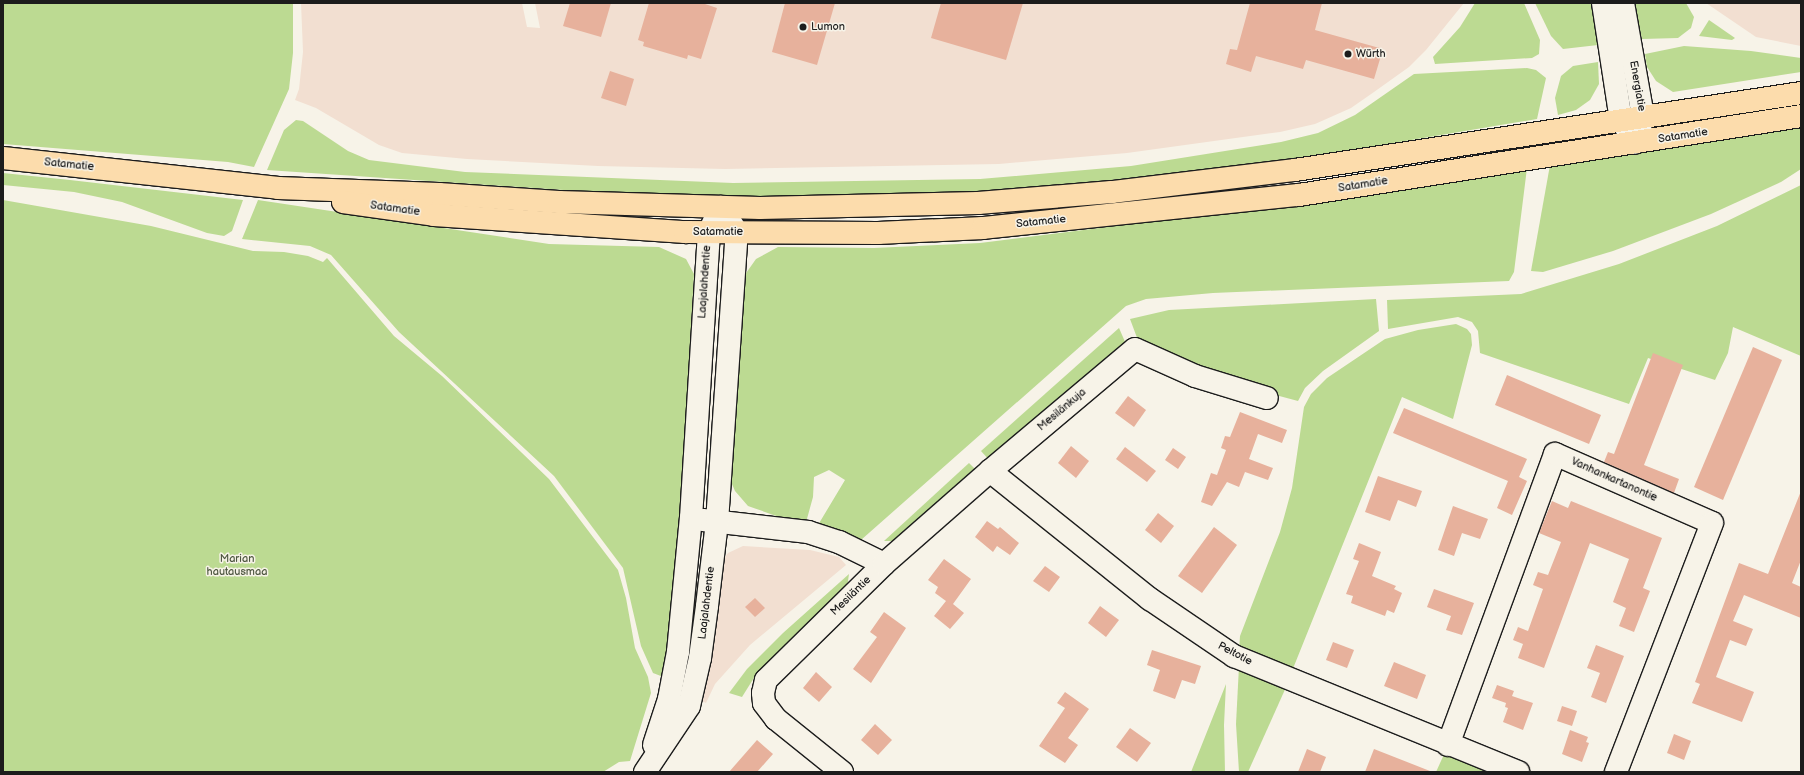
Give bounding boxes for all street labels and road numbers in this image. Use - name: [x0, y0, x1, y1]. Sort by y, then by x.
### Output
- street label: Energiatie: [1626, 60, 1648, 112]
- street label: Satamatie: [1657, 126, 1709, 146]
- street label: Satamatie: [43, 156, 95, 174]
- street label: Satamatie: [1337, 175, 1389, 195]
- street label: Satamatie: [369, 199, 421, 219]
- street label: Satamatie: [1015, 213, 1067, 231]
- street label: Satamatie: [693, 225, 743, 239]
- street label: Laajalahdentie: [696, 245, 714, 319]
- street label: Mesilänkuja: [1035, 386, 1089, 434]
- street label: Vanhankartanontie: [1569, 455, 1659, 505]
- street label: Laajalahdentie: [696, 566, 718, 640]
- street label: Mesiläntie: [828, 573, 874, 619]
- street label: Peltotie: [1216, 639, 1254, 669]

